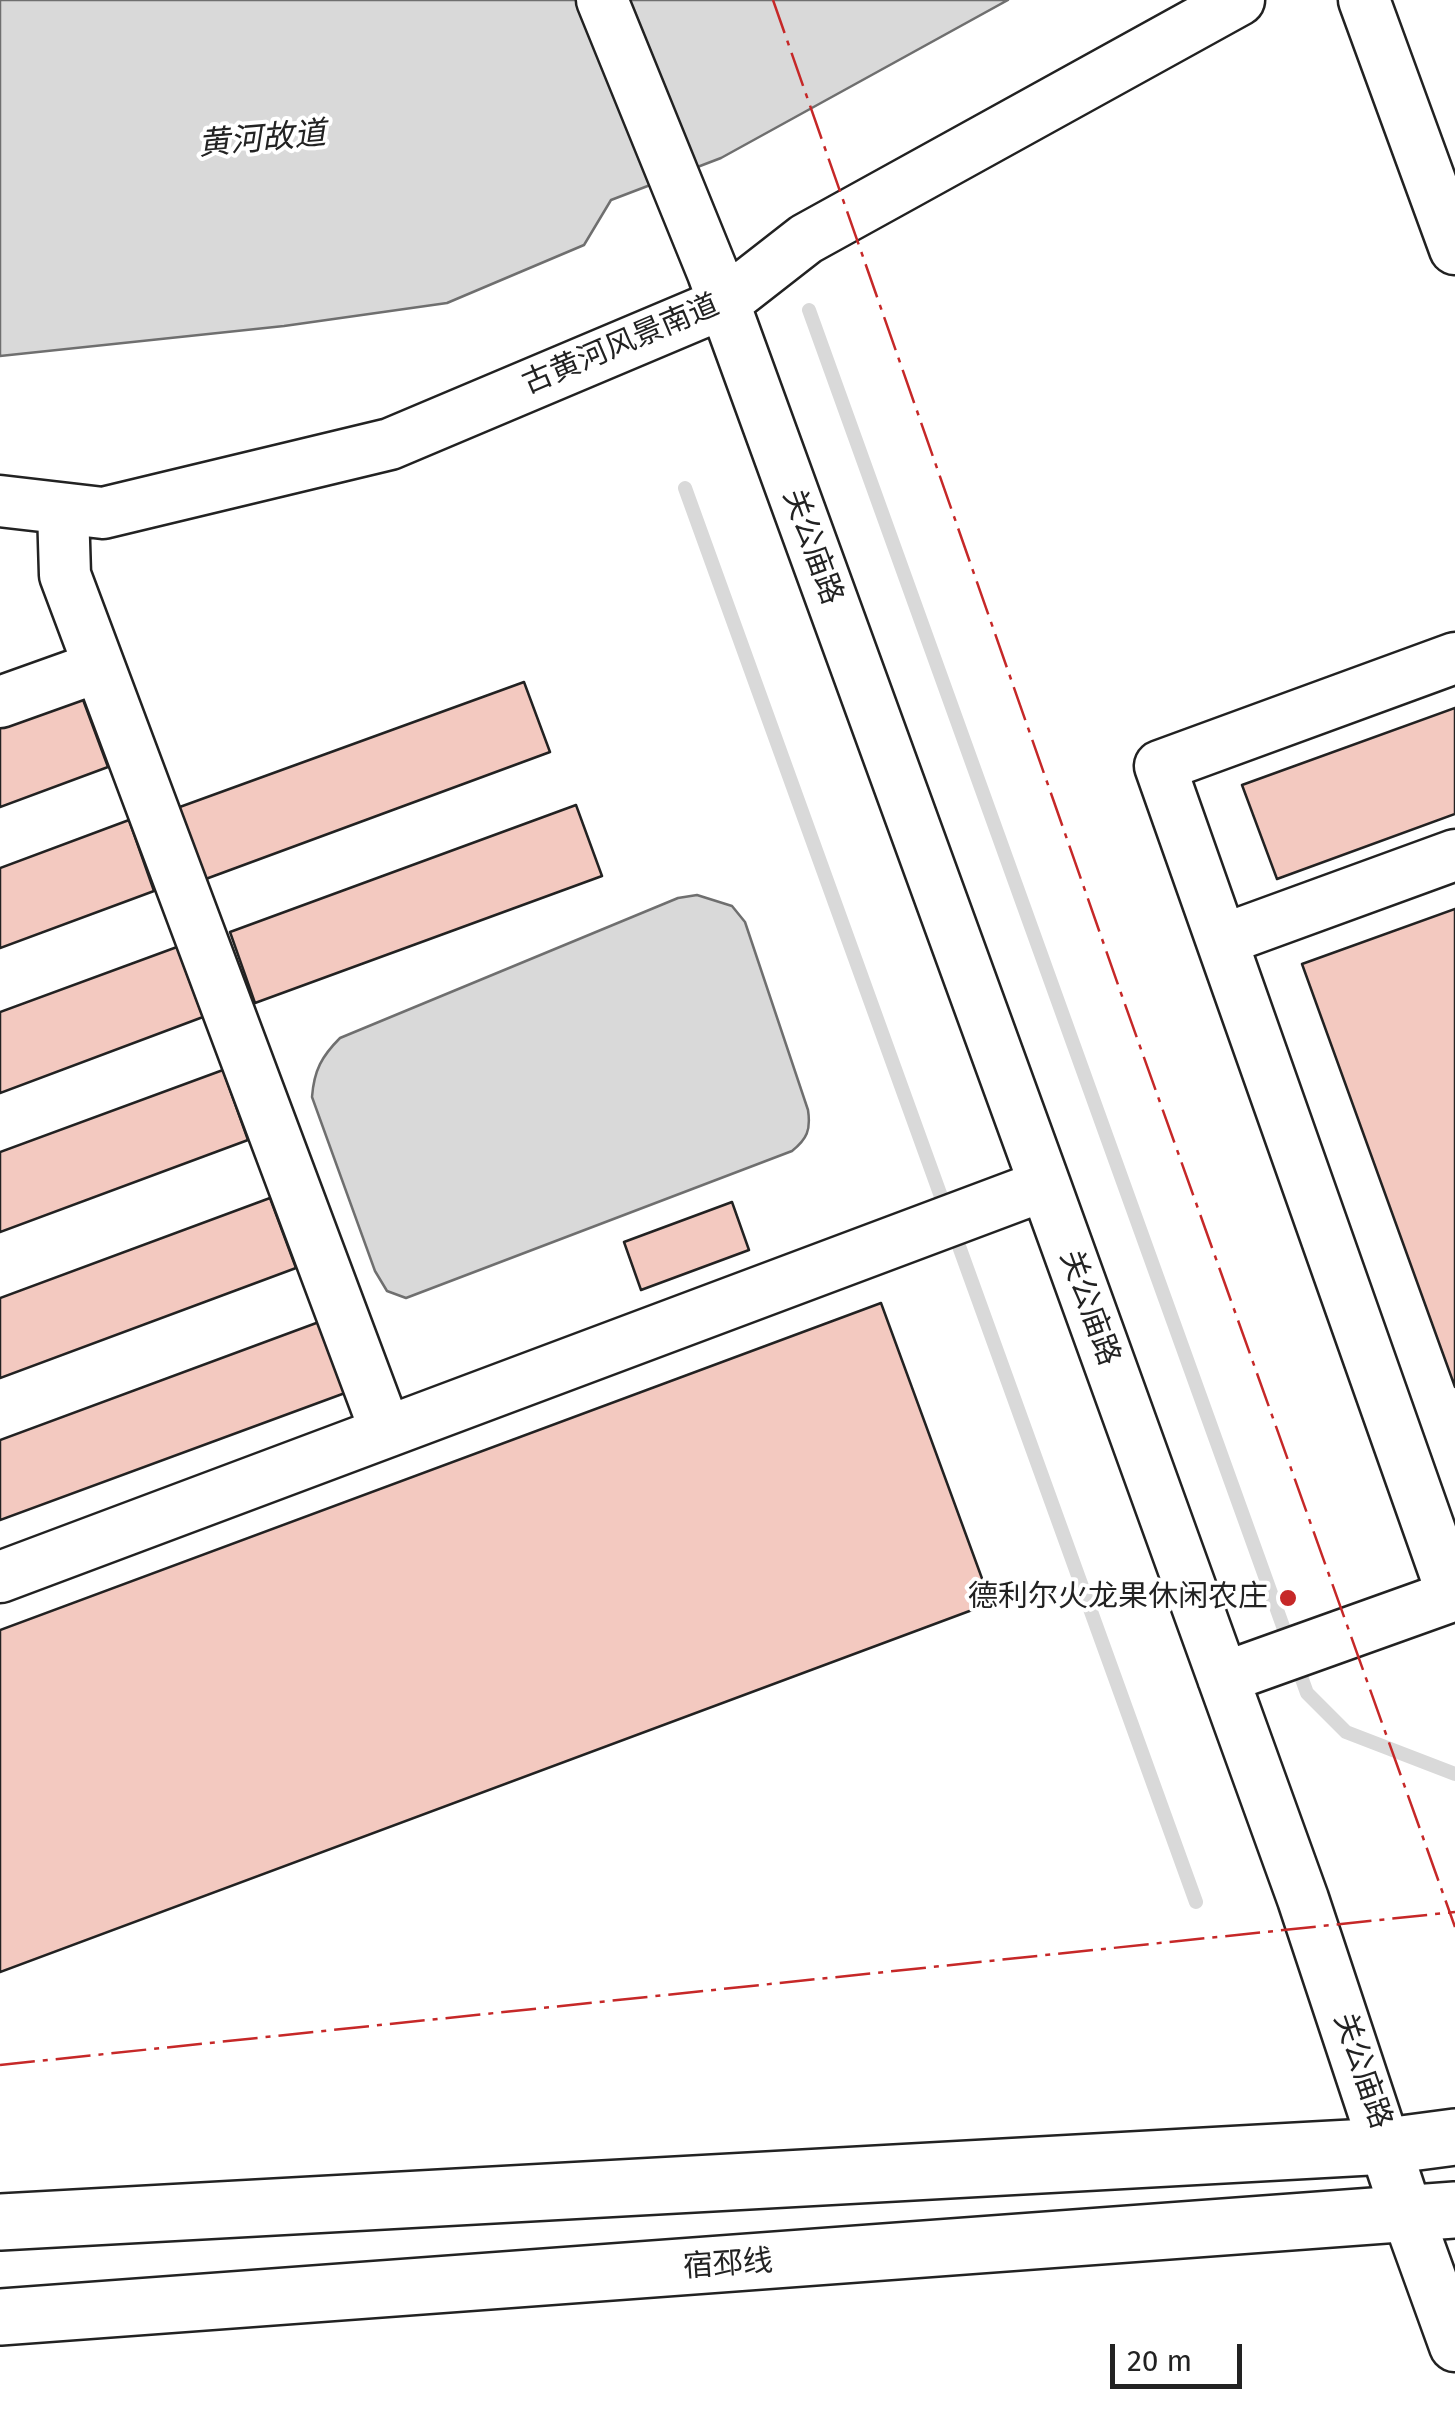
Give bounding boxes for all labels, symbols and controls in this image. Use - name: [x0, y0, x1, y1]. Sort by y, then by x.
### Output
- water label: 黄河故道: [197, 115, 327, 165]
- street label: 古黄河风景南道: [517, 287, 725, 403]
- street label: 关公庙路: [775, 484, 849, 610]
- street label: 关公庙路: [1052, 1245, 1126, 1371]
- place label: 德利尔火龙果休闲农庄: [968, 1580, 1268, 1616]
- marker: 德利尔火龙果休闲农庄: [1277, 1587, 1299, 1609]
- street label: 关公庙路: [1325, 2008, 1399, 2134]
- street label: 宿邳线: [682, 2244, 774, 2286]
- scale bar: [1115, 2324, 1248, 2386]
- text: 20 m: [1127, 2343, 1192, 2379]

